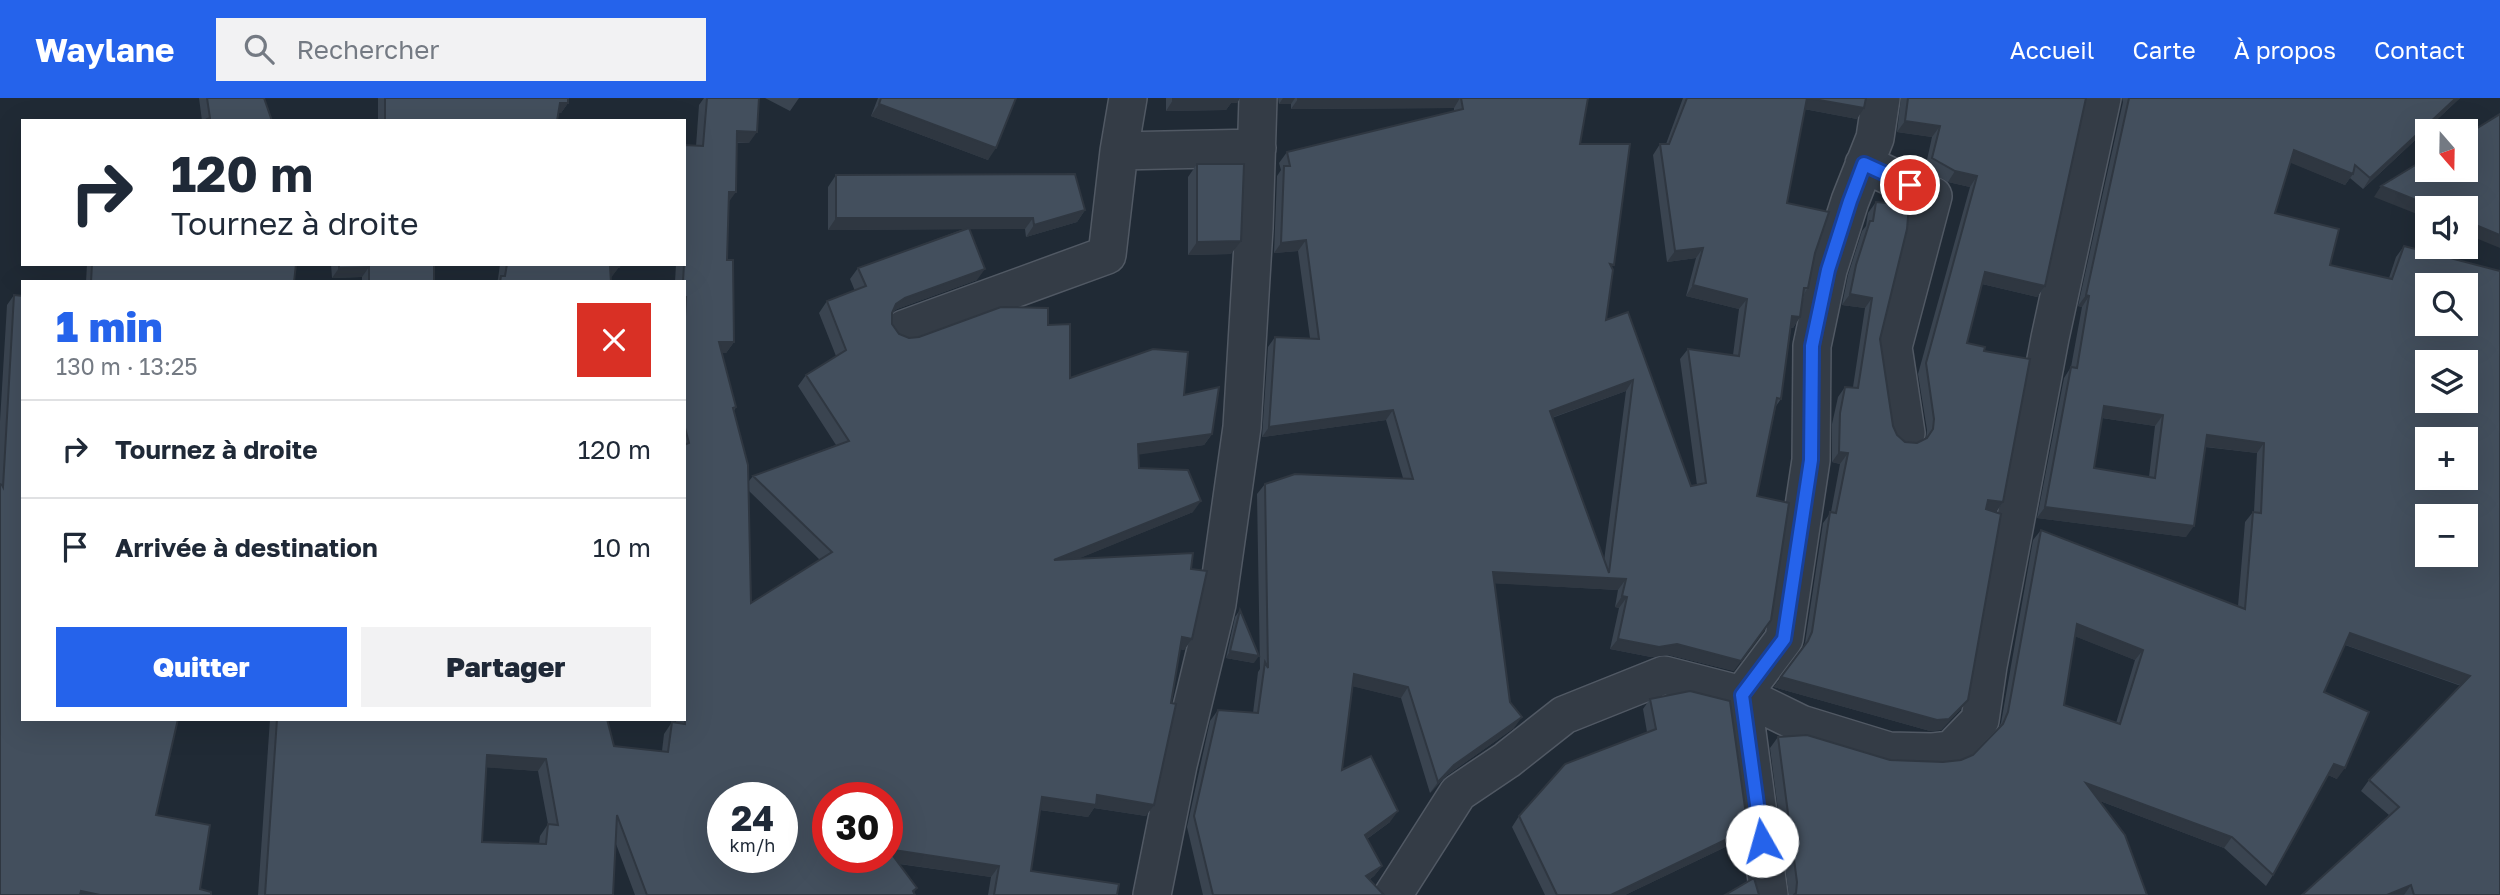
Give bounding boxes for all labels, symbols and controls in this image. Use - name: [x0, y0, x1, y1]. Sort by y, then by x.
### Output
- search box: [216, 18, 706, 81]
- text: Waylane: [35, 30, 174, 69]
- icon: search: [240, 30, 278, 68]
- text: Rechercher: [296, 34, 439, 65]
- text: Accueil: [2010, 35, 2094, 64]
- text: Carte: [2132, 35, 2196, 64]
- text: À propos: [2234, 35, 2336, 64]
- text: Contact: [2374, 35, 2465, 64]
- north arrow: [2415, 119, 2478, 182]
- map controls: [2415, 119, 2478, 567]
- text: 120 m: [171, 144, 313, 203]
- icon: right: [56, 147, 147, 238]
- pin: [1880, 155, 1940, 215]
- icon: arrive: [1891, 166, 1929, 204]
- button: sound: [2415, 196, 2478, 259]
- text: Tournez à droite: [171, 204, 419, 242]
- button: search: [2415, 273, 2478, 336]
- text: 1 min: [56, 301, 163, 351]
- button: close: [577, 303, 651, 377]
- button: layers: [2415, 350, 2478, 413]
- text: 130 m · 13:25: [56, 352, 198, 380]
- button: +: [2415, 427, 2478, 490]
- icon: right: [56, 430, 94, 468]
- text: Tournez à droite: [115, 434, 318, 465]
- text: 120 m: [578, 434, 651, 465]
- button: −: [2415, 504, 2478, 567]
- icon: arrive: [56, 528, 94, 566]
- text: Arrivée à destination: [115, 532, 378, 563]
- text: 10 m: [593, 532, 651, 563]
- button: Quitter: [56, 627, 347, 707]
- button: Partager: [361, 627, 651, 707]
- speed limit sign: 30: [812, 782, 903, 873]
- text: 24: [731, 797, 774, 839]
- position arrow: [1725, 804, 1799, 878]
- text: km/h: [730, 834, 775, 856]

